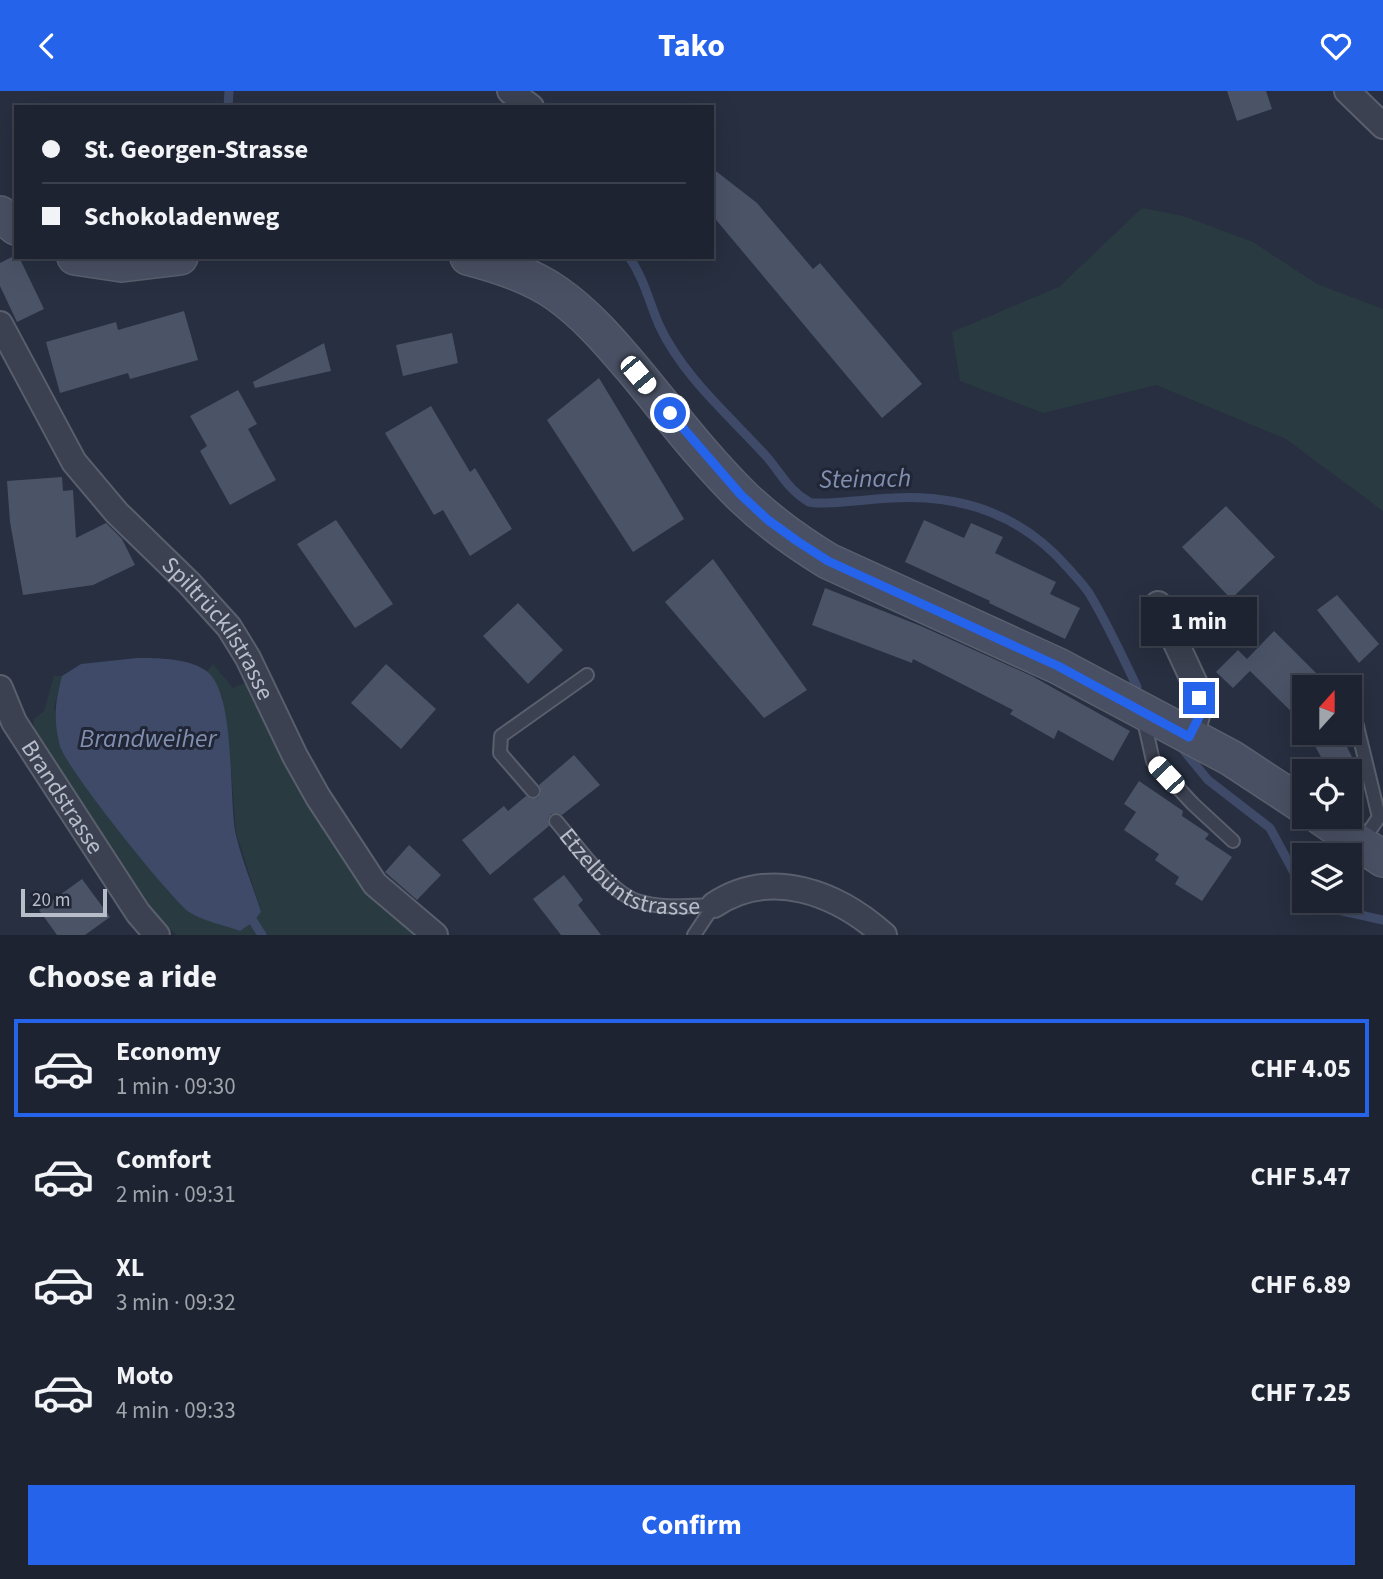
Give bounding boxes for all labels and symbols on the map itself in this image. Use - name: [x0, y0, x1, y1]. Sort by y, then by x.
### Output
- car: [617, 352, 660, 398]
- route start: [654, 397, 686, 429]
- water label: Steinach: [818, 459, 912, 498]
- street label: Spiltrücklistrasse: [154, 549, 283, 706]
- callout: 1 min: [1141, 596, 1257, 645]
- north arrow: [1292, 675, 1362, 745]
- route end: [1183, 682, 1215, 714]
- water label: Brandweiher: [80, 720, 218, 757]
- street label: Brandstrasse: [12, 733, 112, 861]
- car: [1144, 752, 1189, 798]
- street label: Etzelbüntstrasse: [550, 821, 701, 924]
- scale bar: [21, 886, 107, 918]

